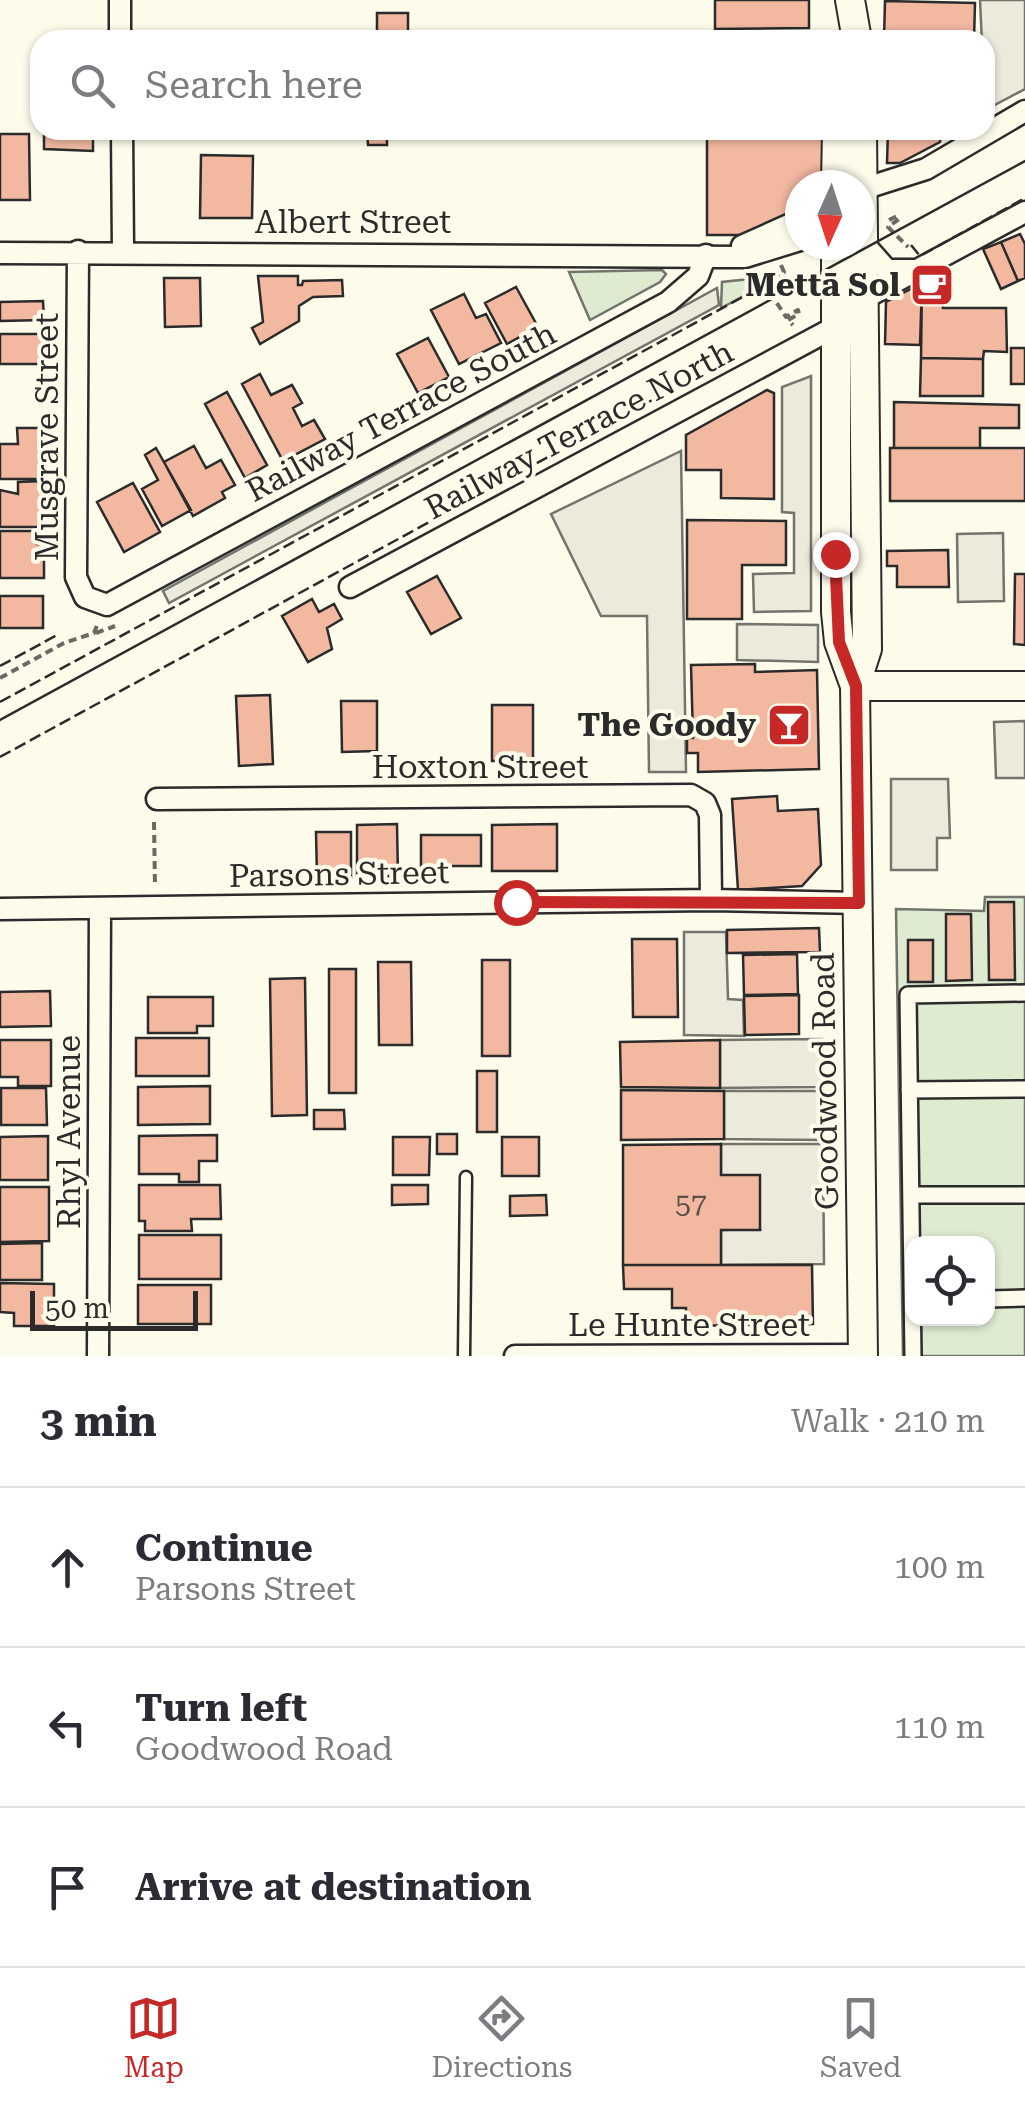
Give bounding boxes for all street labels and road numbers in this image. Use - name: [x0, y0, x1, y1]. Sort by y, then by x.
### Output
- street label: Albert Street: [255, 203, 451, 241]
- street label: Musgrave Street: [28, 313, 66, 561]
- street label: Railway Terrace South: [240, 314, 562, 510]
- street label: Railway Terrace North: [418, 333, 740, 527]
- street label: Hoxton Street: [372, 748, 588, 786]
- street label: Parsons Street: [228, 853, 450, 895]
- street label: Goodwood Road: [804, 952, 846, 1210]
- street label: Rhyl Avenue: [50, 1035, 88, 1229]
- street label: Le Hunte Street: [568, 1306, 810, 1344]

